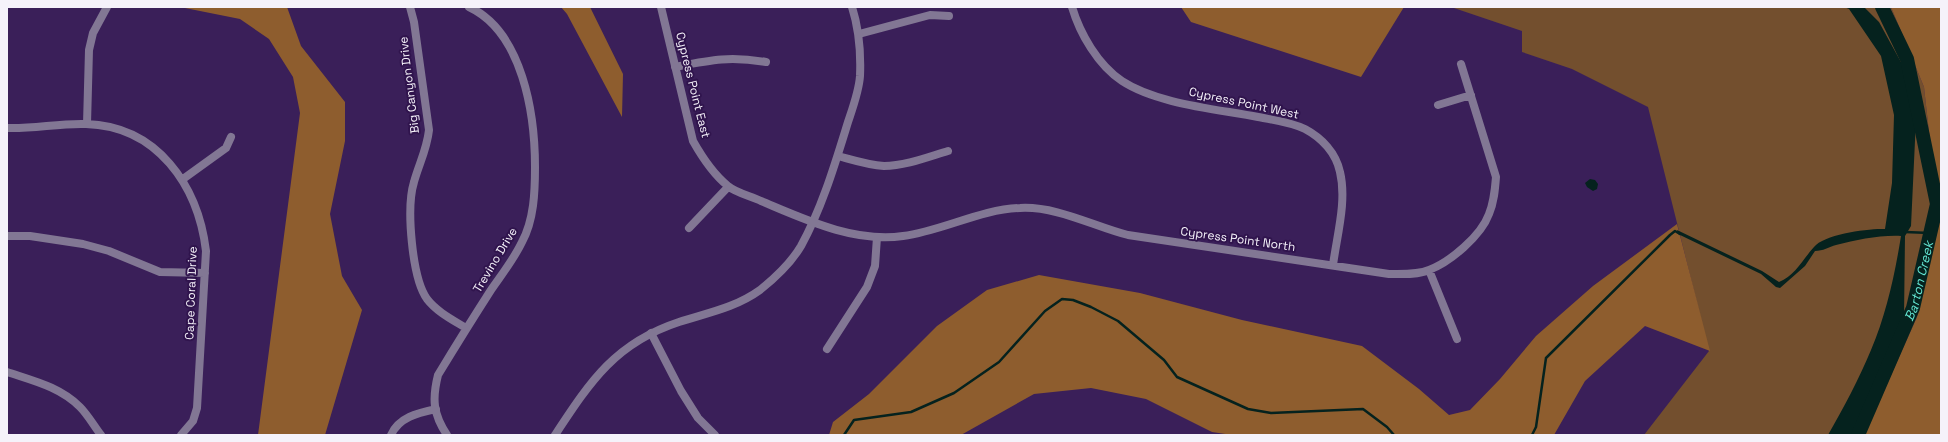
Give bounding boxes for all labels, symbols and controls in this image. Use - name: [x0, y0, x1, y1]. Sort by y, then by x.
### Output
- street label: Cypress Point East: [672, 30, 714, 140]
- street label: Big Canyon Drive: [395, 36, 423, 134]
- street label: Cypress Point West: [1187, 84, 1301, 122]
- street label: Cypress Point North: [1180, 223, 1296, 255]
- street label: Trevino Drive: [469, 224, 521, 296]
- water label: Barton Creek: [1900, 238, 1938, 324]
- street label: Cape Coral Drive: [181, 246, 201, 340]

